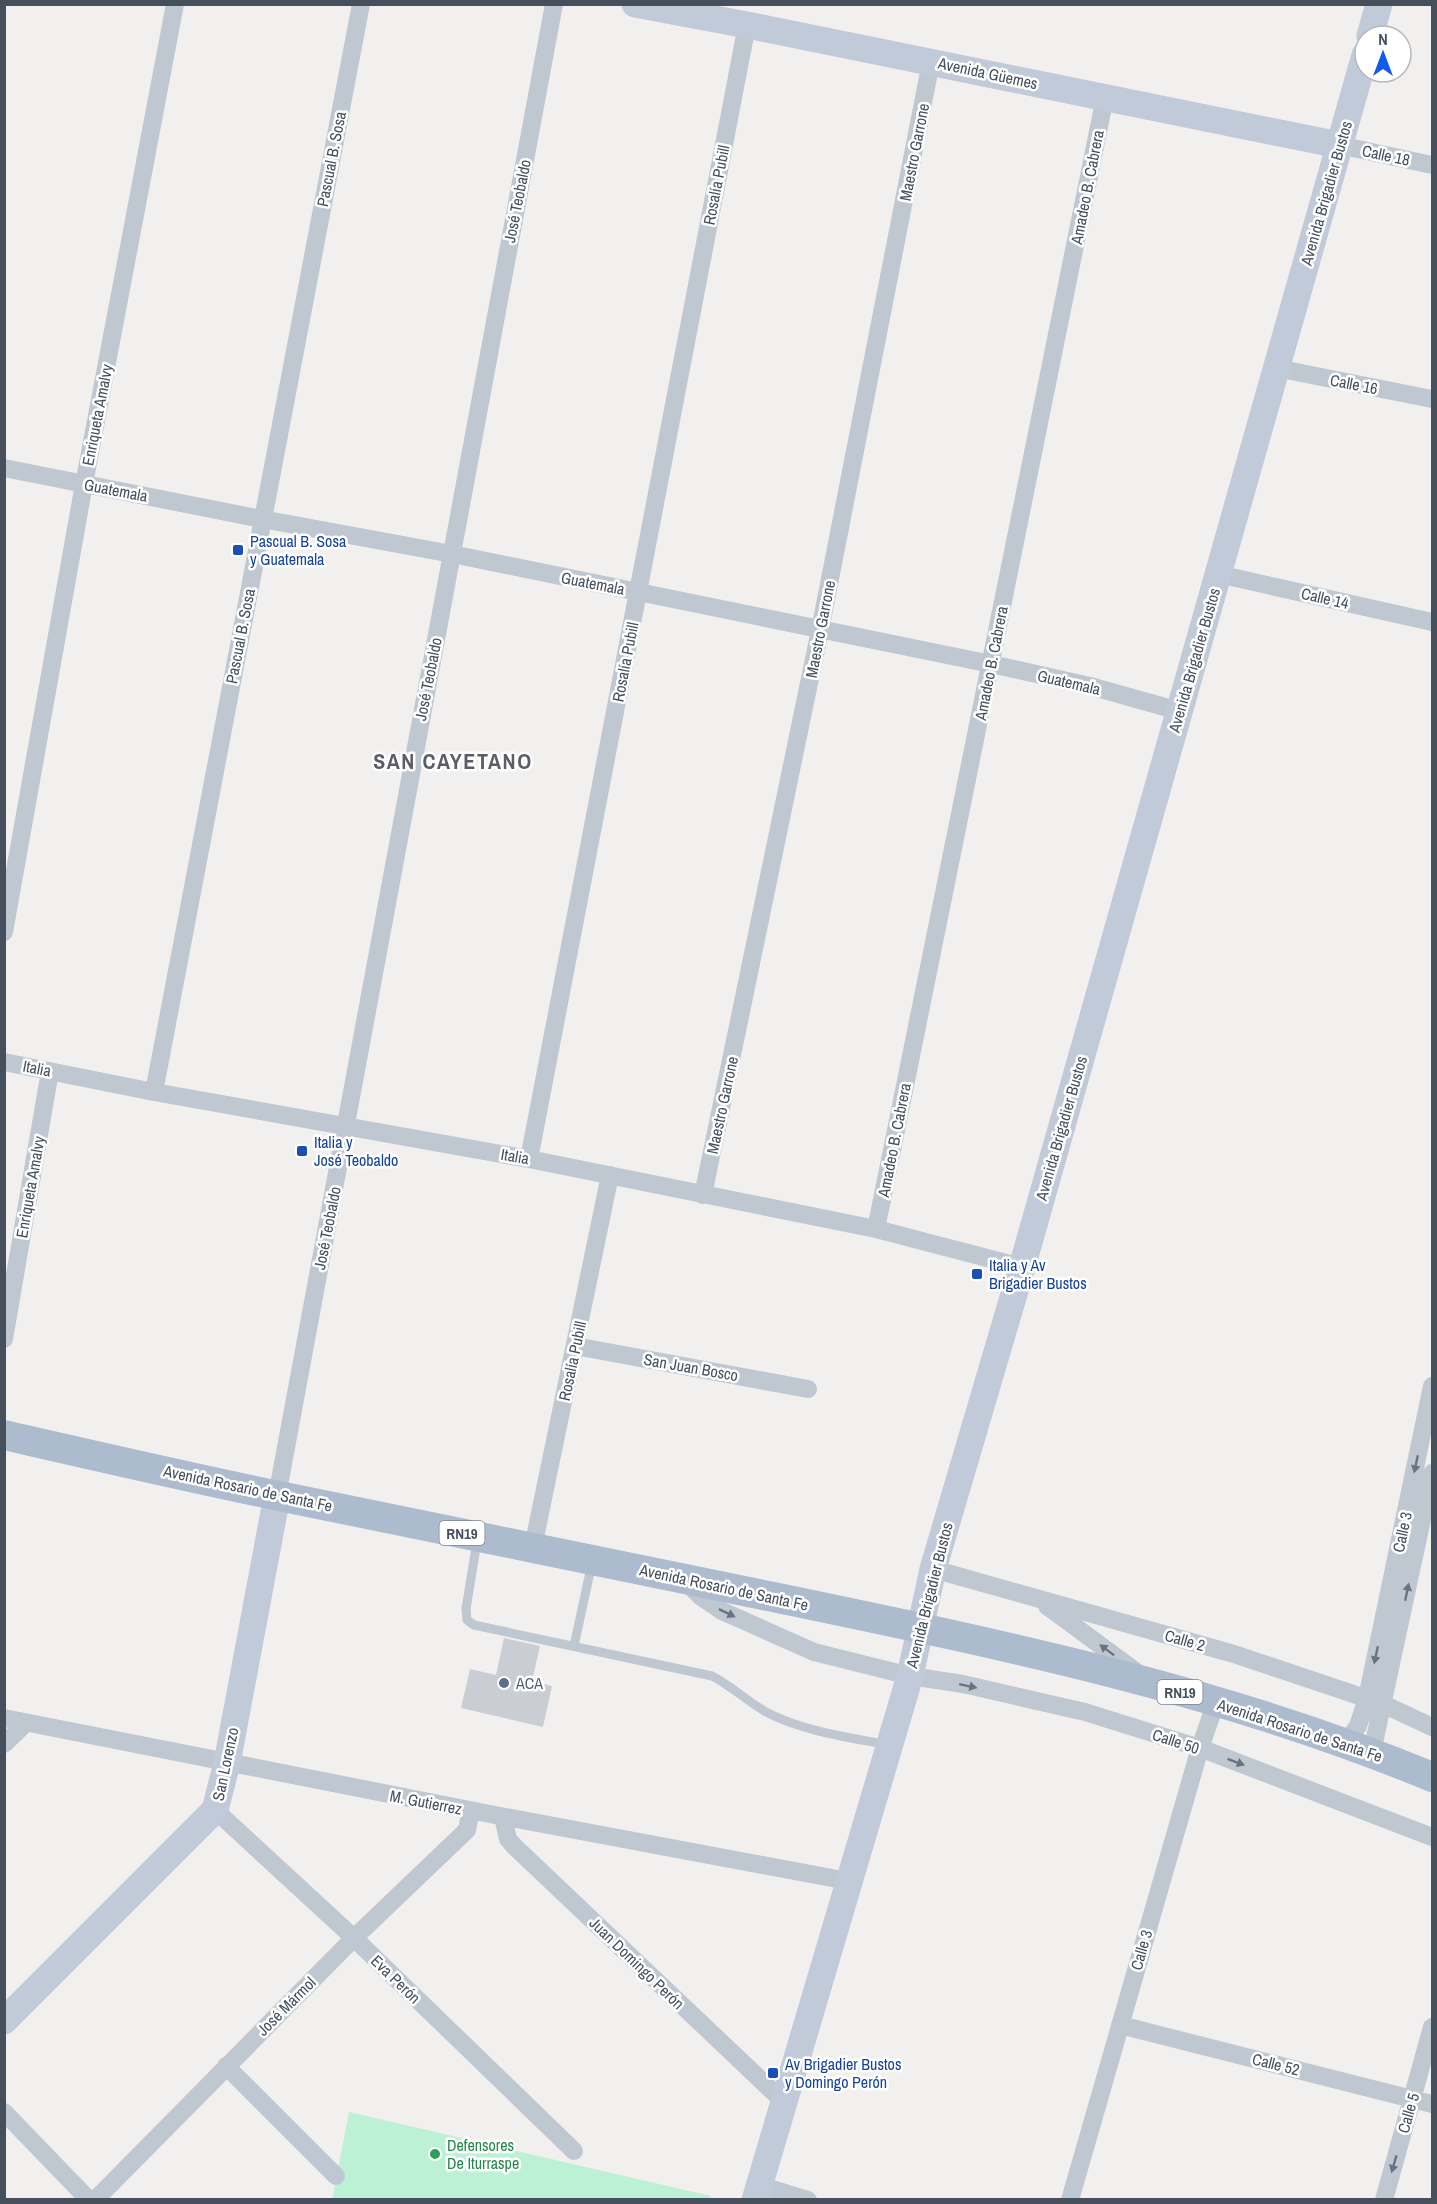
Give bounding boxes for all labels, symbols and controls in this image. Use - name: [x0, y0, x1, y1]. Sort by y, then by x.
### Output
- north arrow: [1353, 24, 1413, 84]
- text: N: [1378, 28, 1388, 50]
- street label: Avenida Güemes: [935, 52, 1040, 94]
- street label: Maestro Garrone: [894, 101, 934, 203]
- street label: Pascual B. Sosa: [311, 109, 351, 208]
- street label: Avenida Brigadier Bustos: [1295, 118, 1357, 269]
- street label: Amadeo B. Cabrera: [1065, 127, 1109, 247]
- street label: Calle 18: [1360, 139, 1412, 171]
- street label: Rosalía Pubill: [697, 143, 735, 227]
- street label: José Teobaldo: [498, 157, 536, 245]
- street label: Enriqueta Amalvy: [76, 362, 118, 468]
- street label: Calle 16: [1328, 369, 1380, 399]
- street label: Guatemala: [82, 473, 150, 507]
- place label: Pascual B. Sosa y Guatemala: [250, 530, 347, 570]
- marker: Pascual B. Sosa y Guatemala: [231, 543, 245, 557]
- street label: Guatemala: [559, 566, 627, 600]
- street label: Maestro Garrone: [800, 578, 840, 680]
- street label: Calle 14: [1299, 582, 1351, 614]
- street label: Avenida Brigadier Bustos: [1163, 585, 1225, 736]
- street label: Pascual B. Sosa: [220, 586, 260, 685]
- street label: Amadeo B. Cabrera: [969, 603, 1013, 723]
- street label: Rosalía Pubill: [606, 620, 644, 704]
- street label: José Teobaldo: [409, 635, 447, 723]
- street label: Guatemala: [1035, 664, 1103, 700]
- district label: SAN CAYETANO: [373, 746, 533, 776]
- street label: Avenida Brigadier Bustos: [1030, 1053, 1092, 1204]
- street label: Italia: [21, 1054, 54, 1082]
- street label: Maestro Garrone: [701, 1054, 743, 1156]
- street label: Amadeo B. Cabrera: [872, 1080, 916, 1200]
- place label: Italia y José Teobaldo: [314, 1131, 398, 1171]
- street label: Enriqueta Amalvy: [10, 1134, 50, 1240]
- street label: Italia: [499, 1143, 532, 1169]
- marker: Italia y José Teobaldo: [295, 1144, 309, 1158]
- street label: José Teobaldo: [308, 1184, 346, 1272]
- place label: Italia y Av Brigadier Bustos: [989, 1254, 1087, 1294]
- marker: Italia y Av Brigadier Bustos: [970, 1267, 984, 1281]
- street label: Rosalía Pubill: [553, 1319, 591, 1403]
- street label: San Juan Bosco: [642, 1348, 740, 1386]
- one-way arrow: [1411, 1454, 1420, 1473]
- street label: Avenida Rosario de Santa Fe: [161, 1459, 334, 1517]
- street label: Calle 3: [1387, 1510, 1417, 1554]
- street label: Avenida Brigadier Bustos: [900, 1520, 958, 1671]
- road number: RN19: [440, 1521, 484, 1545]
- street label: Avenida Rosario de Santa Fe: [637, 1558, 810, 1616]
- one-way arrow: [1403, 1583, 1413, 1602]
- one-way arrow: [719, 1608, 736, 1618]
- street label: Calle 2: [1162, 1624, 1208, 1656]
- one-way arrow: [1100, 1645, 1115, 1657]
- one-way arrow: [1371, 1645, 1380, 1664]
- place label: ACA: [515, 1672, 543, 1694]
- marker: ACA: [497, 1676, 511, 1690]
- road number: RN19: [1158, 1680, 1202, 1704]
- one-way arrow: [959, 1681, 977, 1691]
- street label: Avenida Rosario de Santa Fe: [1214, 1693, 1385, 1767]
- street label: Calle 50: [1150, 1723, 1202, 1759]
- street label: San Lorenzo: [207, 1725, 243, 1803]
- one-way arrow: [1227, 1758, 1245, 1767]
- street label: M. Gutierrez: [388, 1784, 464, 1820]
- street label: Juan Domingo Perón: [585, 1912, 689, 2014]
- street label: Calle 3: [1125, 1927, 1157, 1973]
- street label: Eva Perón: [366, 1950, 426, 2008]
- street label: José Mármol: [252, 1972, 320, 2040]
- street label: Calle 52: [1250, 2048, 1302, 2080]
- place label: Av Brigadier Bustos y Domingo Perón: [784, 2053, 901, 2093]
- marker: Av Brigadier Bustos y Domingo Perón: [766, 2066, 780, 2080]
- street label: Calle 5: [1392, 2090, 1424, 2136]
- place label: Defensores De Iturraspe: [447, 2134, 519, 2174]
- marker: Defensores De Iturraspe: [428, 2147, 442, 2161]
- one-way arrow: [1388, 2155, 1398, 2173]

